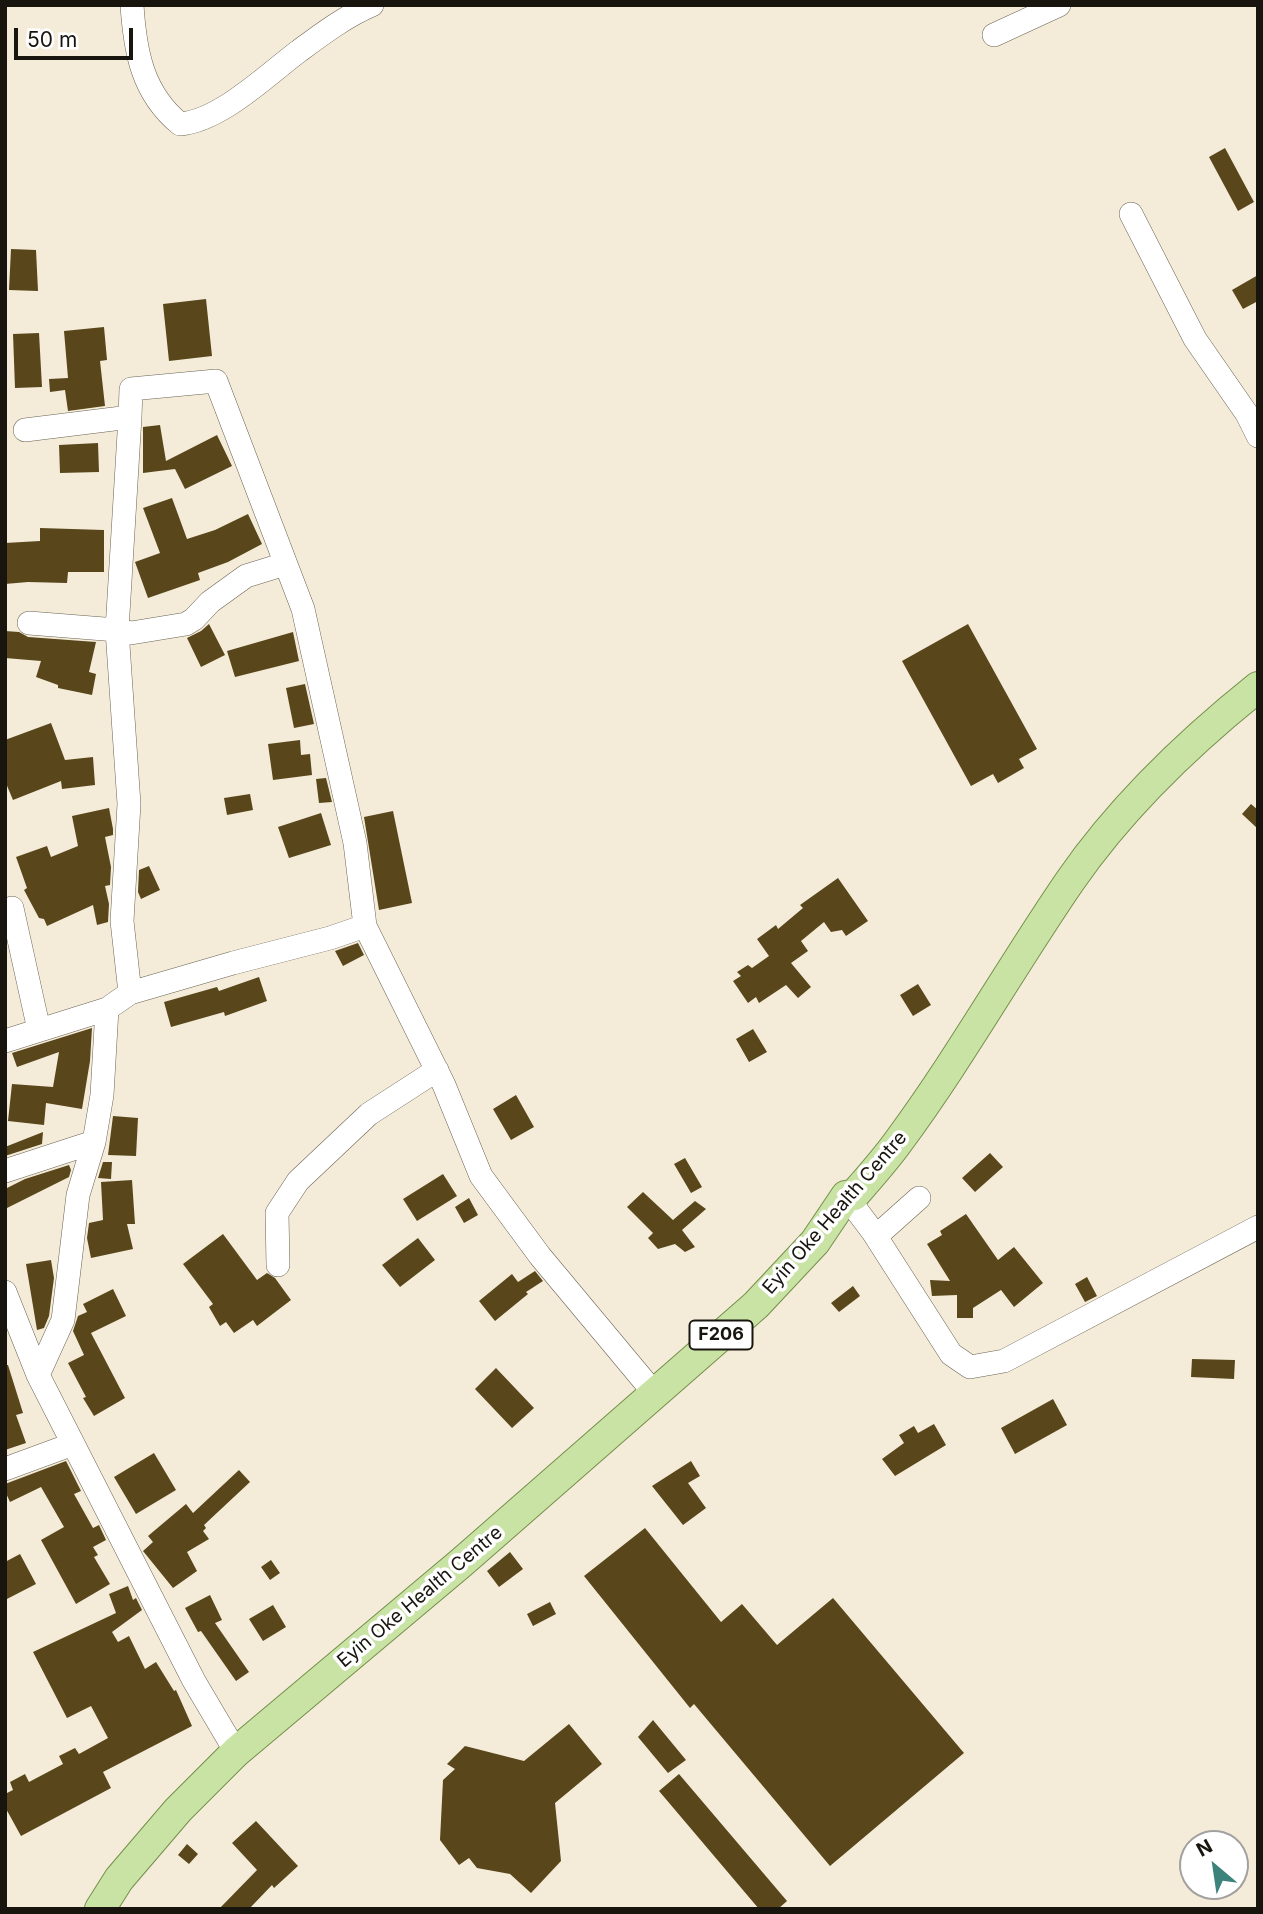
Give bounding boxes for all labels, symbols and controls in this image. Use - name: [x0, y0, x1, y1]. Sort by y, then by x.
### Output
- scale bar: [18, 14, 136, 58]
- text: 50 m: [27, 27, 77, 52]
- street label: Eyin Oke Health Centre: [758, 1127, 912, 1299]
- road number: F206: [690, 1320, 752, 1350]
- street label: Eyin Oke Health Centre: [333, 1521, 507, 1673]
- north arrow: [1179, 1830, 1249, 1900]
- text: N: [1193, 1834, 1216, 1862]

